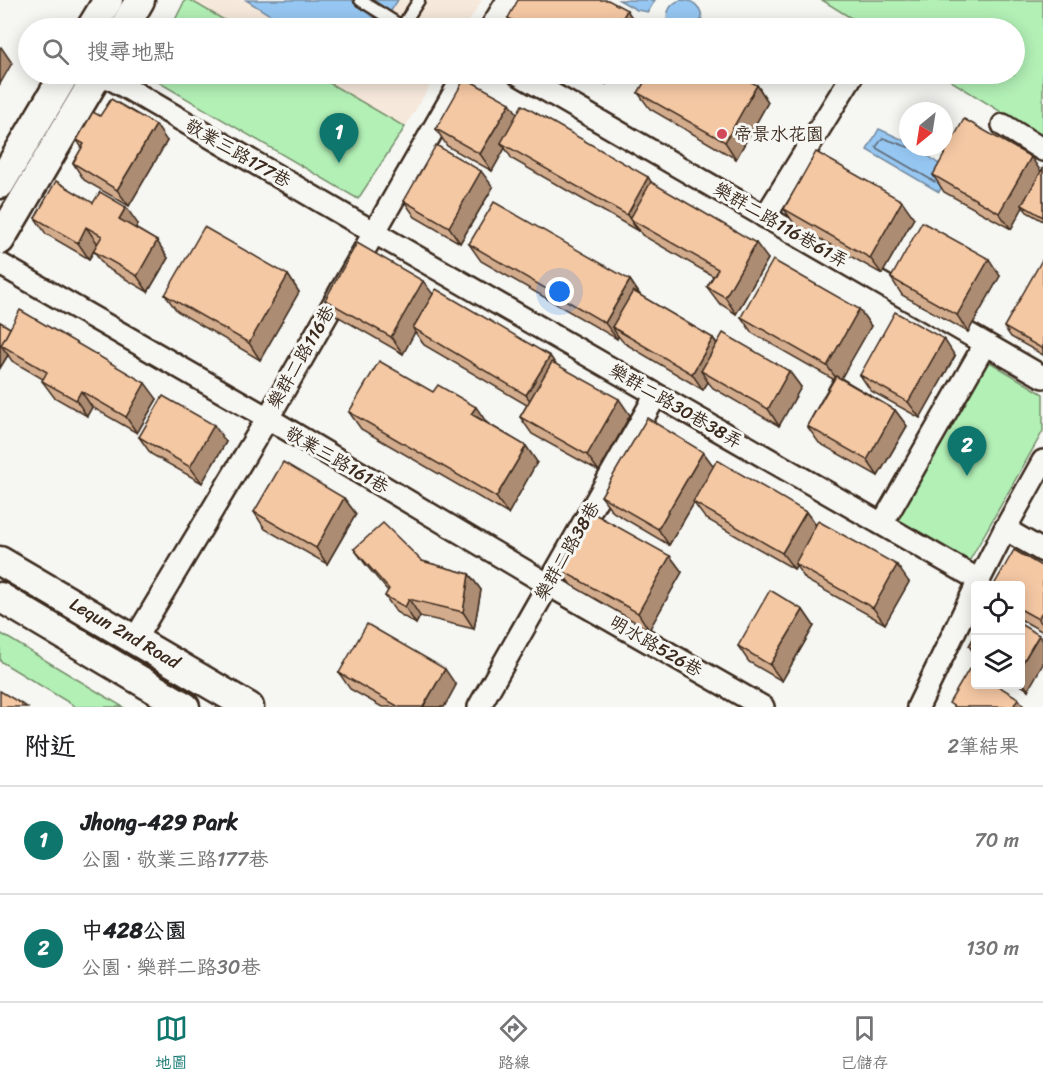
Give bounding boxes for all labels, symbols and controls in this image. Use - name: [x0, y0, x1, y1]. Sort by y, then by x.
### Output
- search box: [18, 18, 1025, 84]
- text: 搜尋地點: [87, 32, 175, 71]
- icon: search: [39, 35, 72, 68]
- north arrow: [899, 102, 953, 156]
- street label: 敬業三路177巷: [179, 110, 297, 196]
- pin: 1: [320, 114, 358, 163]
- place label: 帝景水花園: [734, 118, 824, 150]
- marker: 帝景水花園: [715, 127, 729, 141]
- street label: 樂群二路116巷61弄: [707, 173, 855, 277]
- your location: [545, 277, 574, 306]
- street label: 樂群二路116巷: [258, 299, 344, 415]
- street label: 樂群二路30巷38弄: [603, 355, 749, 457]
- street label: 敬業三路161巷: [279, 417, 395, 503]
- pin: 2: [948, 426, 986, 476]
- street label: 樂群二路38巷: [525, 495, 609, 607]
- map controls: [971, 581, 1025, 689]
- button: locate: [971, 581, 1025, 635]
- street label: Lequn 2nd Road: [64, 588, 188, 678]
- street label: 明水路526巷: [603, 606, 709, 686]
- button: layers: [971, 635, 1025, 689]
- text: 附近: [24, 723, 76, 769]
- text: 2筆結果: [947, 729, 1019, 764]
- text: Jhong-429 Park: [81, 803, 238, 842]
- text: 1: [39, 823, 48, 858]
- text: 70 m: [974, 823, 1019, 858]
- text: 公園 · 敬業三路177巷: [81, 842, 268, 877]
- text: 中428公園: [81, 911, 187, 950]
- text: 2: [38, 931, 49, 966]
- text: 130 m: [966, 931, 1019, 966]
- text: 公園 · 樂群二路30巷: [81, 950, 260, 985]
- tab: 地圖: [155, 1012, 188, 1077]
- tab: 路線: [497, 1012, 530, 1077]
- tab: 已儲存: [840, 1012, 888, 1077]

